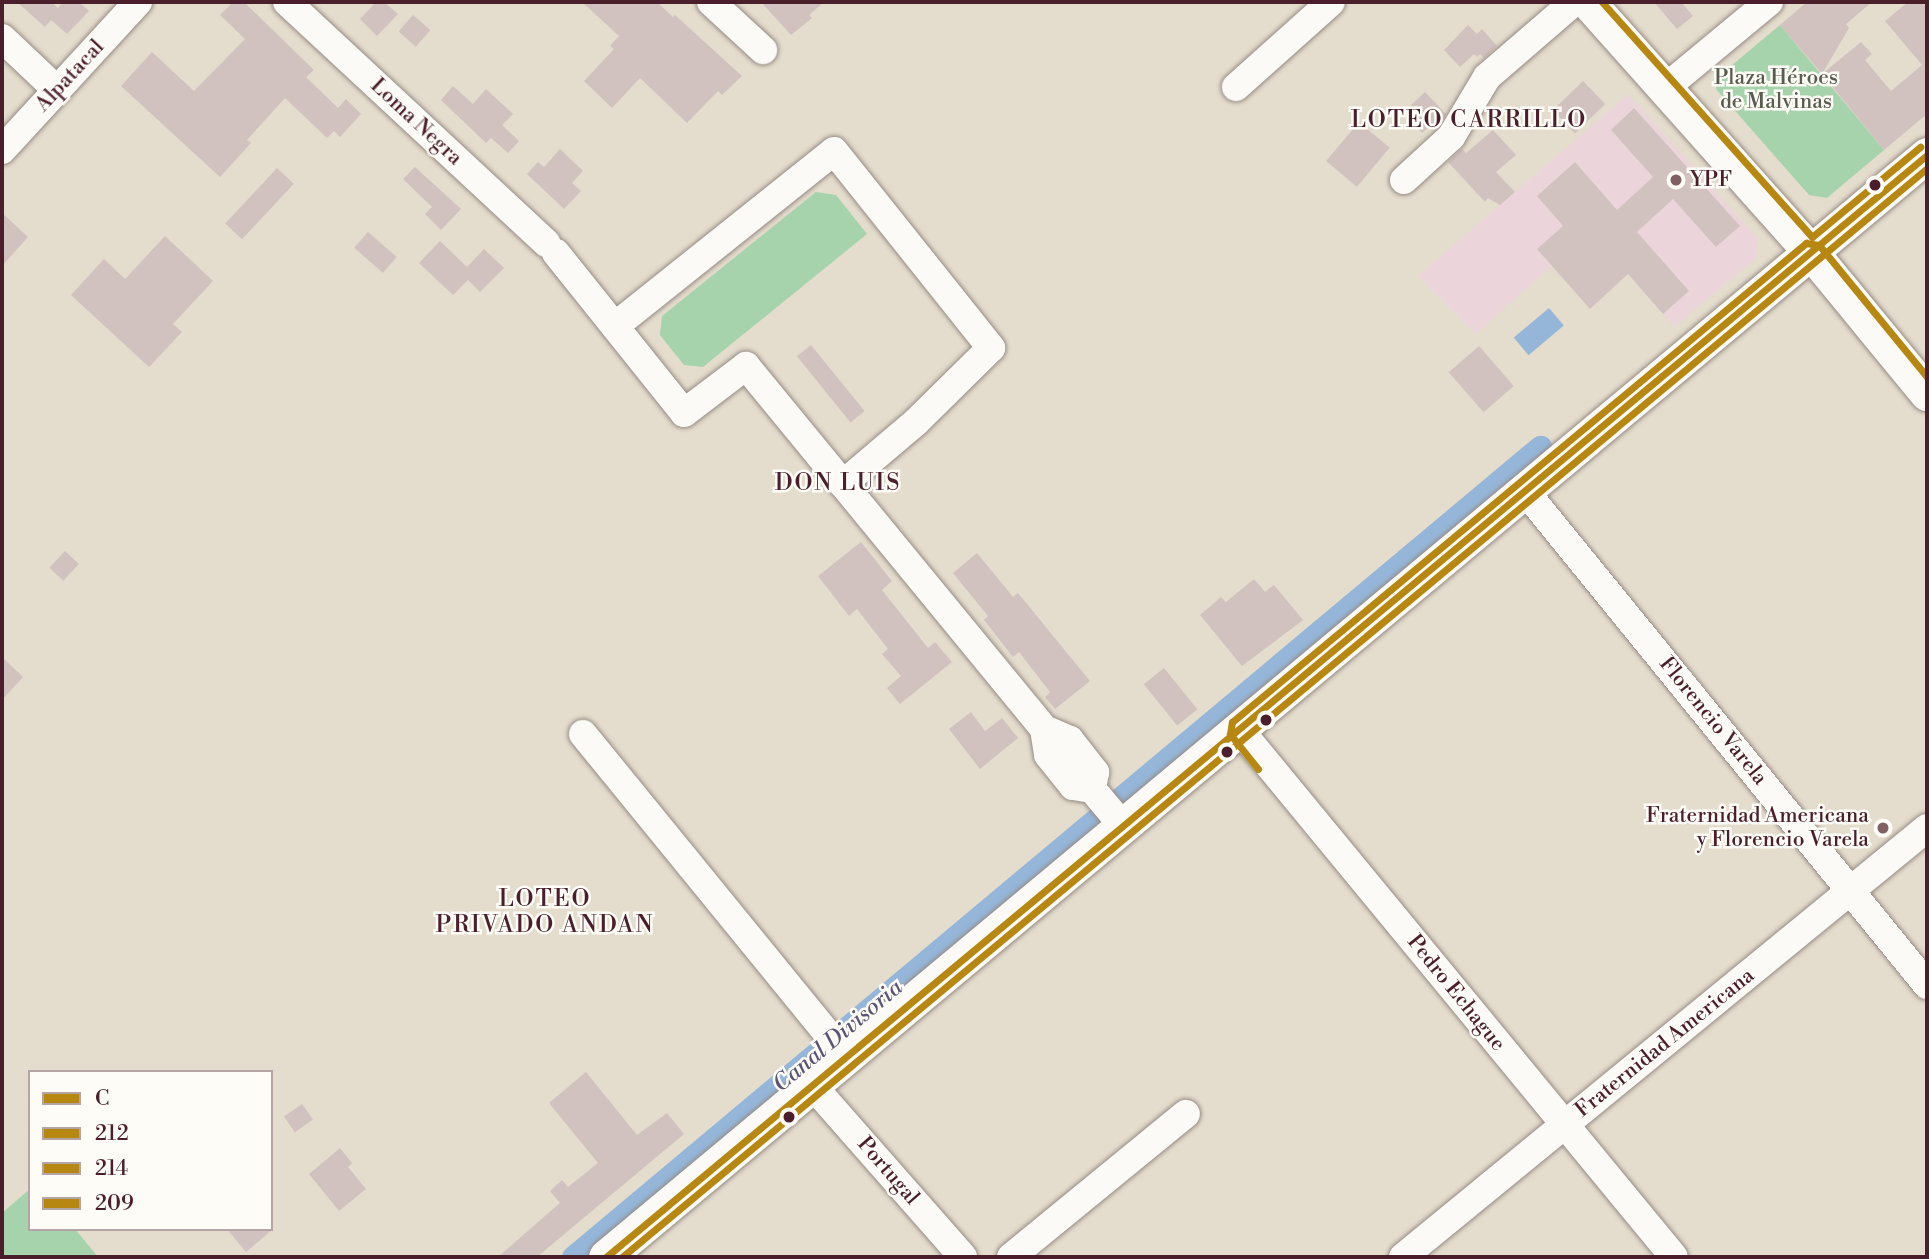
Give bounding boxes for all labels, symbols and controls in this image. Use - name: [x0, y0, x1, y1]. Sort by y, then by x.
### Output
- street label: Alpatacal: [30, 35, 110, 117]
- park label: Plaza Héroes de Malvinas: [1714, 65, 1838, 115]
- street label: Loma Negra: [365, 73, 467, 171]
- district label: LOTEO CARRILLO: [1352, 106, 1586, 134]
- place label: YPF: [1690, 167, 1732, 193]
- marker: YPF: [1668, 172, 1684, 188]
- unlabelled marker: [1868, 178, 1882, 192]
- district label: DON LUIS: [776, 469, 900, 497]
- street label: Florencio Varela: [1654, 652, 1772, 790]
- unlabelled marker: [1259, 713, 1273, 727]
- unlabelled marker: [1220, 745, 1234, 759]
- place label: Fraternidad Americana y Florencio Varela: [1646, 803, 1869, 853]
- marker: Fraternidad Americana y Florencio Varela: [1875, 820, 1891, 836]
- district label: LOTEO PRIVADO ANDAN: [437, 885, 653, 939]
- street label: Pedro Echague: [1402, 930, 1510, 1056]
- street label: Fraternidad Americana: [1570, 963, 1760, 1123]
- water label: Canal Divisoria: [768, 974, 908, 1098]
- legend: [28, 1070, 273, 1231]
- text: C: [95, 1086, 109, 1112]
- unlabelled marker: [782, 1110, 796, 1124]
- text: 212: [95, 1121, 129, 1147]
- street label: Portugal: [852, 1132, 924, 1210]
- text: 214: [95, 1156, 128, 1182]
- text: 209: [95, 1191, 134, 1217]

